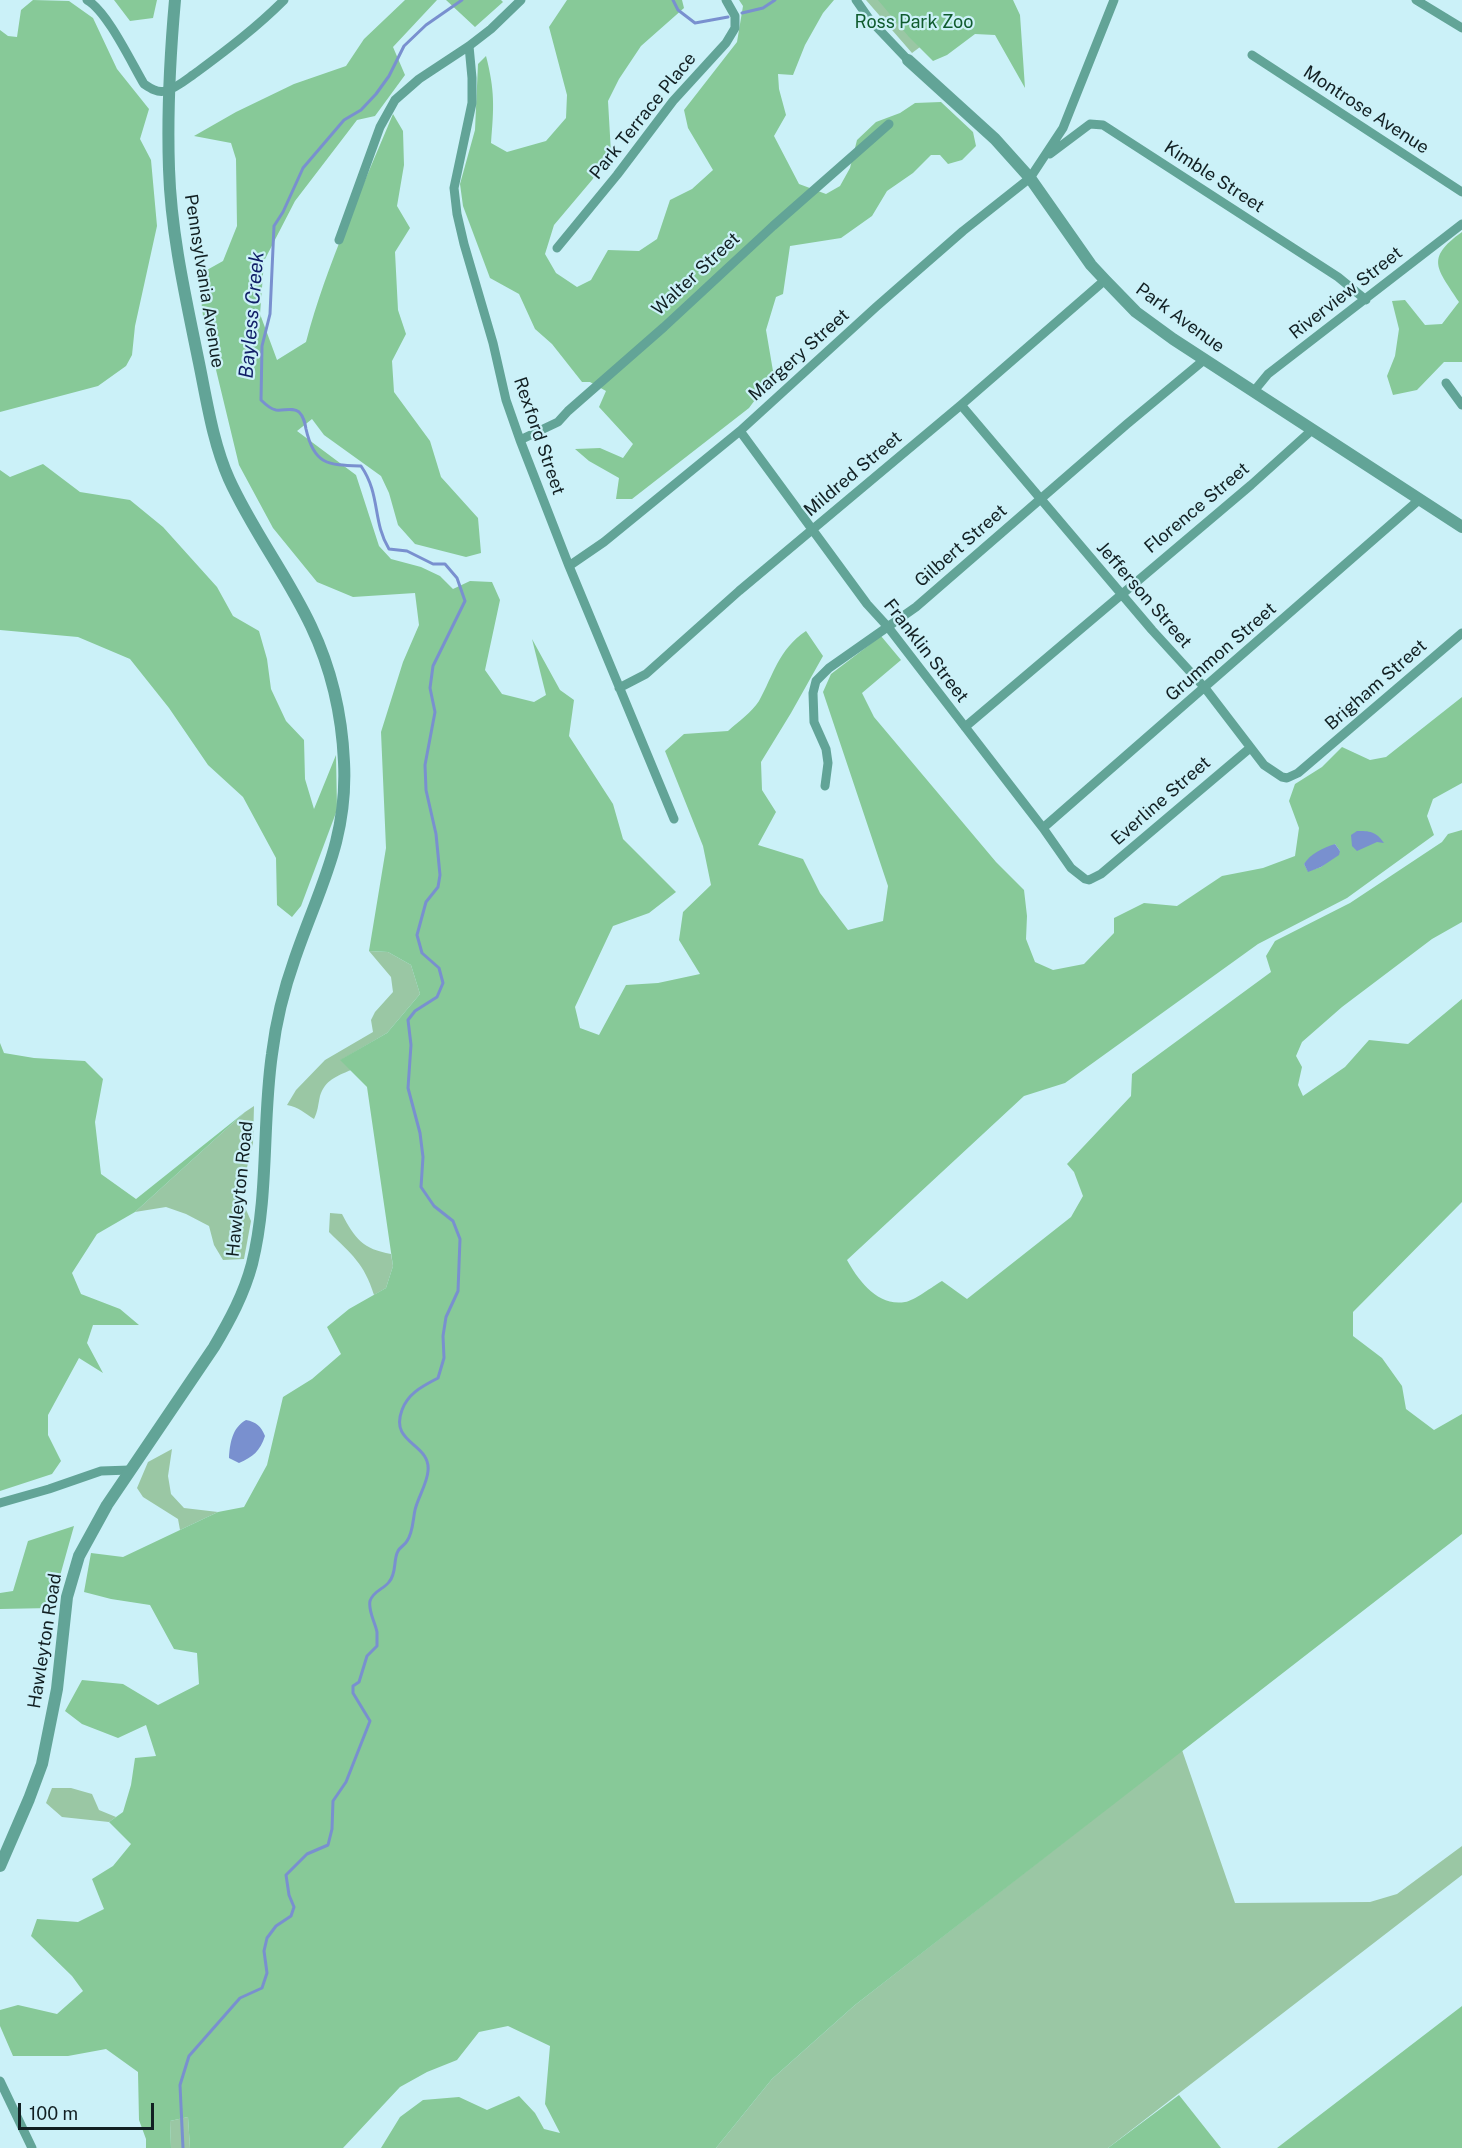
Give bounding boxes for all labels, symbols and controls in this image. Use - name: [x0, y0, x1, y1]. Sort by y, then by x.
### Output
- park label: Ross Park Zoo: [855, 11, 973, 33]
- street label: Park Terrace Place: [585, 48, 701, 184]
- street label: Montrose Avenue: [1299, 61, 1433, 159]
- street label: Kimble Street: [1160, 137, 1268, 217]
- street label: Pennsylvania Avenue: [180, 192, 228, 370]
- street label: Walter Street: [648, 228, 744, 320]
- street label: Riverview Street: [1285, 242, 1407, 344]
- water label: Bayless Creek: [235, 251, 269, 379]
- street label: Park Avenue: [1131, 279, 1229, 357]
- street label: Margery Street: [744, 304, 854, 406]
- street label: Rexford Street: [509, 374, 569, 498]
- street label: Mildred Street: [800, 427, 906, 521]
- street label: Florence Street: [1140, 458, 1254, 558]
- street label: Gilbert Street: [911, 500, 1011, 592]
- street label: Jefferson Street: [1092, 537, 1196, 653]
- street label: Franklin Street: [879, 595, 973, 707]
- street label: Grummon Street: [1161, 598, 1281, 706]
- street label: Brigham Street: [1321, 635, 1431, 735]
- street label: Everline Street: [1107, 752, 1215, 850]
- street label: Hawleyton Road: [222, 1120, 258, 1258]
- street label: Hawleyton Road: [24, 1572, 66, 1710]
- scale bar: [21, 2091, 158, 2129]
- text: 100 m: [29, 2103, 78, 2124]

